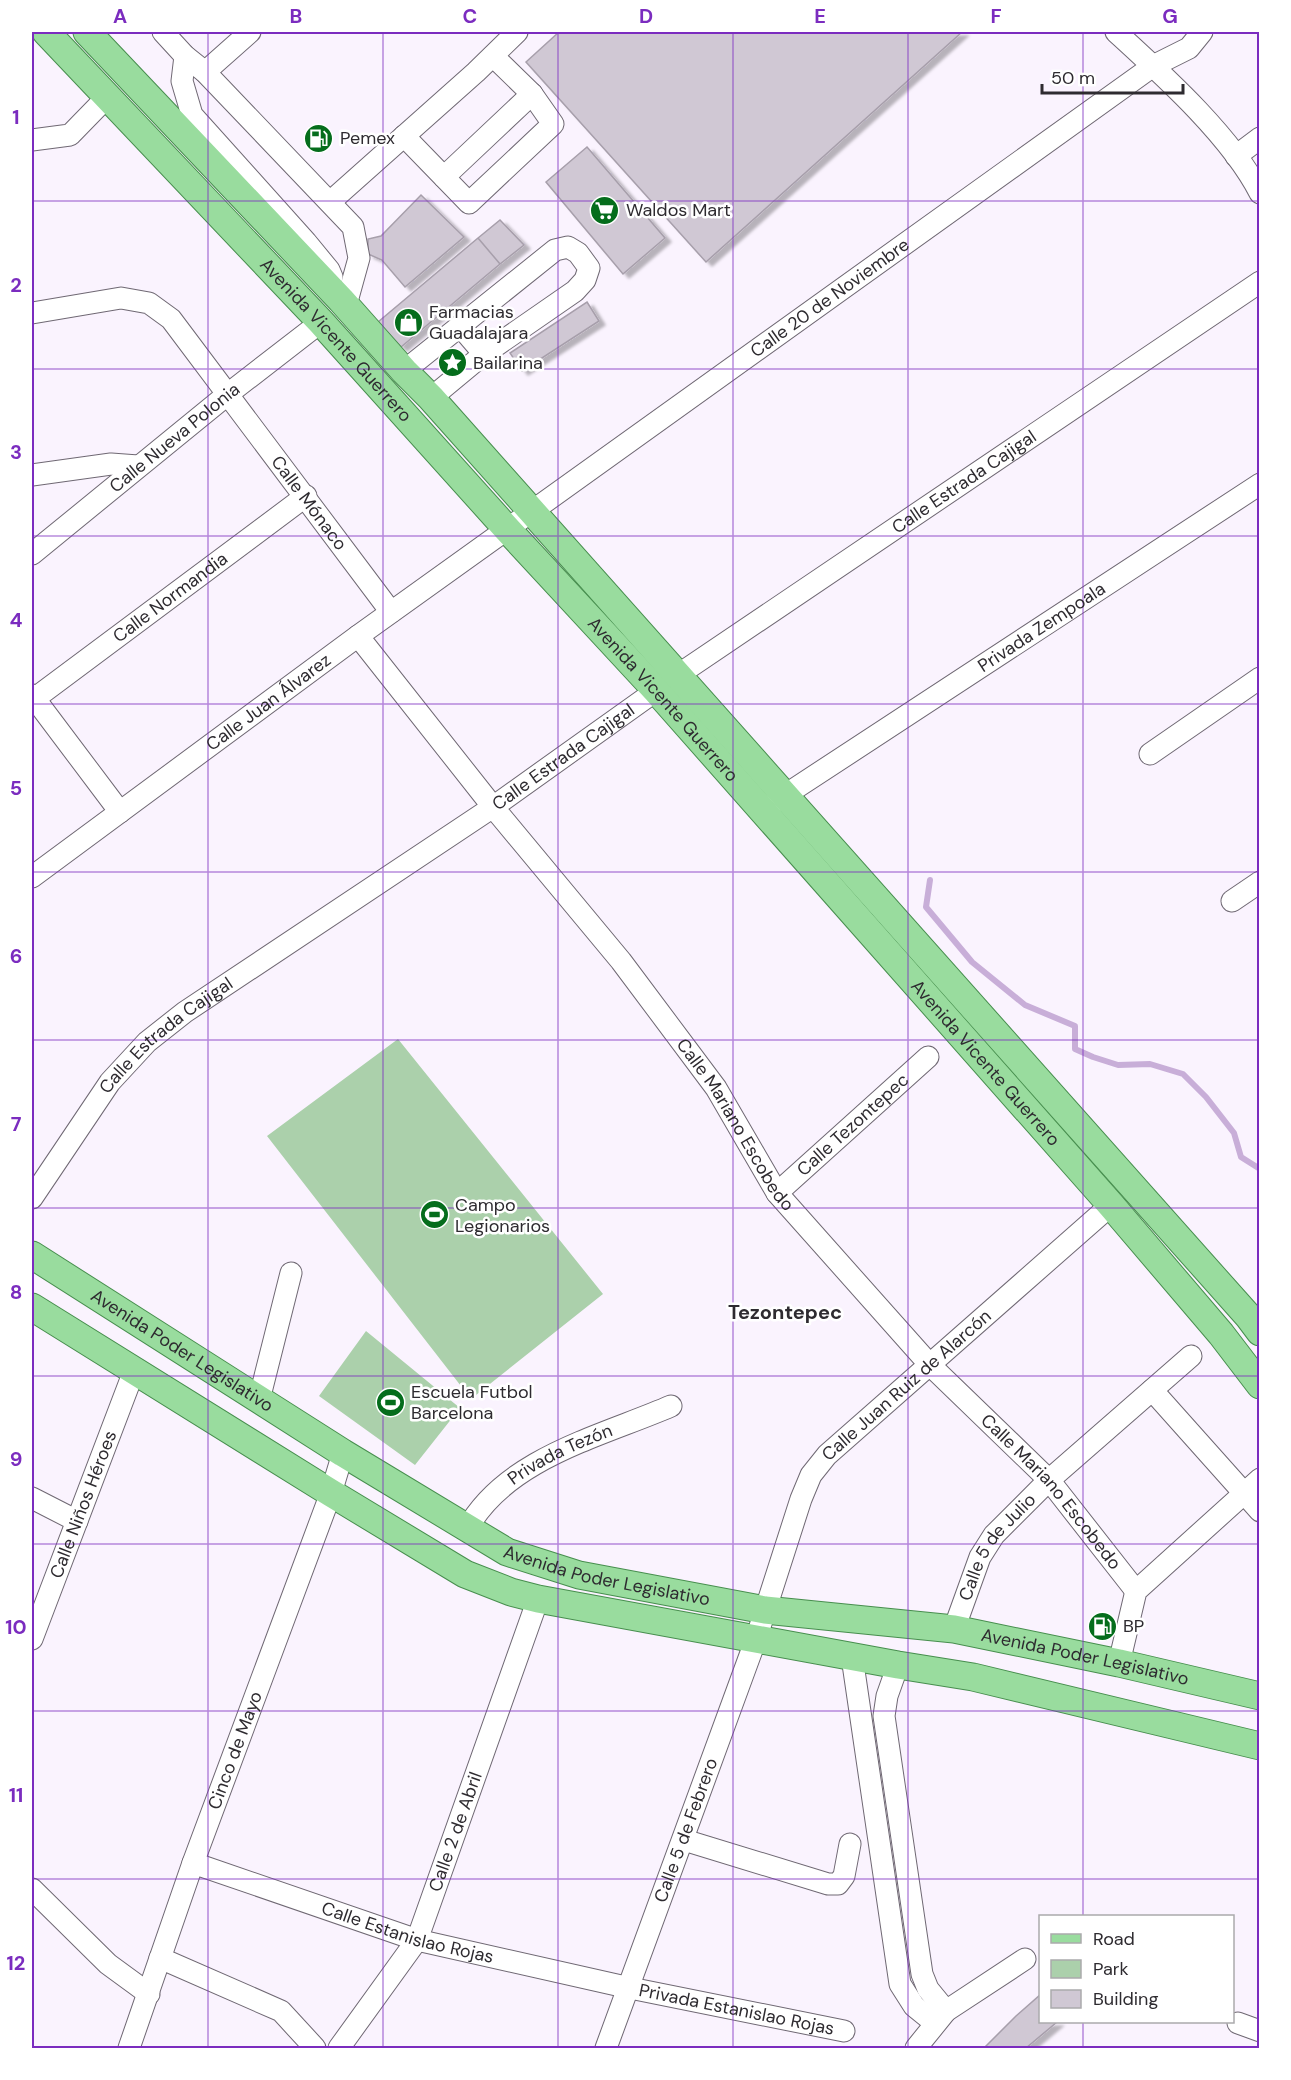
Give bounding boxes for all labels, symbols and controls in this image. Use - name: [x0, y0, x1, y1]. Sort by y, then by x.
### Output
- text: A: [113, 3, 127, 29]
- text: B: [290, 3, 302, 29]
- text: C: [463, 3, 477, 29]
- text: D: [639, 3, 653, 29]
- text: E: [814, 3, 826, 29]
- text: F: [990, 3, 1002, 29]
- text: G: [1162, 3, 1178, 29]
- scale bar: [1042, 57, 1183, 95]
- text: 50 m: [1051, 66, 1095, 90]
- text: 1: [12, 104, 20, 130]
- fuel station icon: Pemex: [303, 122, 335, 154]
- place label: Pemex: [340, 126, 395, 150]
- supermarket icon: Waldos Mart: [589, 194, 621, 226]
- place label: Waldos Mart: [626, 198, 731, 222]
- street label: Calle 20 de Noviembre: [746, 233, 914, 363]
- street label: Avenida Vicente Guerrero: [255, 253, 417, 427]
- text: 2: [10, 272, 22, 298]
- place label: Farmacias Guadalajara: [429, 300, 528, 345]
- shop icon: Farmacias Guadalajara: [392, 306, 424, 338]
- place icon: Bailarina: [436, 347, 468, 379]
- place label: Bailarina: [473, 351, 543, 375]
- street label: Calle Nueva Polonia: [104, 377, 245, 498]
- street label: Calle Estrada Cajigal: [887, 425, 1041, 539]
- text: 3: [10, 439, 22, 465]
- street label: Calle Mónaco: [266, 451, 353, 555]
- street label: Calle Normandia: [108, 547, 232, 648]
- street label: Privada Zempoala: [973, 577, 1110, 678]
- text: 4: [10, 607, 23, 633]
- street label: Avenida Vicente Guerrero: [582, 612, 744, 787]
- street label: Calle Juan Álvarez: [201, 648, 336, 756]
- street label: Calle Estrada Cajigal: [487, 698, 639, 816]
- text: 5: [10, 775, 22, 801]
- text: 6: [10, 943, 22, 969]
- street label: Calle Estrada Cajigal: [94, 972, 237, 1098]
- street label: Avenida Vicente Guerrero: [906, 975, 1066, 1151]
- street label: Calle Mariano Escobedo: [671, 1033, 800, 1216]
- street label: Calle Tezontepec: [792, 1068, 914, 1181]
- text: 7: [11, 1111, 22, 1137]
- place label: Campo Legionarios: [455, 1193, 550, 1238]
- sports icon: Campo Legionarios: [418, 1199, 450, 1231]
- text: 8: [10, 1279, 22, 1305]
- street label: Avenida Poder Legislativo: [86, 1284, 278, 1418]
- district label: Tezontepec: [728, 1299, 842, 1325]
- street label: Calle Juan Ruiz de Alarcón: [817, 1304, 996, 1466]
- place label: Escuela Futbol Barcelona: [411, 1380, 533, 1425]
- sports icon: Escuela Futbol Barcelona: [374, 1386, 406, 1418]
- street label: Calle Mariano Escobedo: [976, 1409, 1127, 1575]
- street label: Privada Tezón: [503, 1418, 616, 1490]
- street label: Calle Niños Héroes: [44, 1427, 122, 1582]
- text: 9: [10, 1446, 22, 1472]
- street label: Calle 5 de Julio: [953, 1488, 1041, 1604]
- street label: Avenida Poder Legislativo: [500, 1540, 712, 1611]
- fuel station icon: BP: [1086, 1610, 1118, 1642]
- text: 10: [5, 1614, 27, 1640]
- place label: BP: [1123, 1614, 1144, 1638]
- street label: Avenida Poder Legislativo: [979, 1623, 1191, 1691]
- street label: Cinco de Mayo: [202, 1688, 268, 1813]
- street label: Calle 5 de Febrero: [648, 1755, 723, 1906]
- street label: Calle 2 de Abril: [423, 1769, 488, 1895]
- text: 11: [9, 1782, 23, 1808]
- street label: Calle Estanislao Rojas: [318, 1896, 496, 1969]
- legend: [1039, 1915, 1234, 2023]
- text: Road: [1093, 1927, 1135, 1951]
- text: 12: [7, 1950, 25, 1976]
- text: Park: [1093, 1957, 1129, 1981]
- street label: Privada Estanislao Rojas: [637, 1978, 837, 2041]
- text: Building: [1093, 1987, 1158, 2011]

